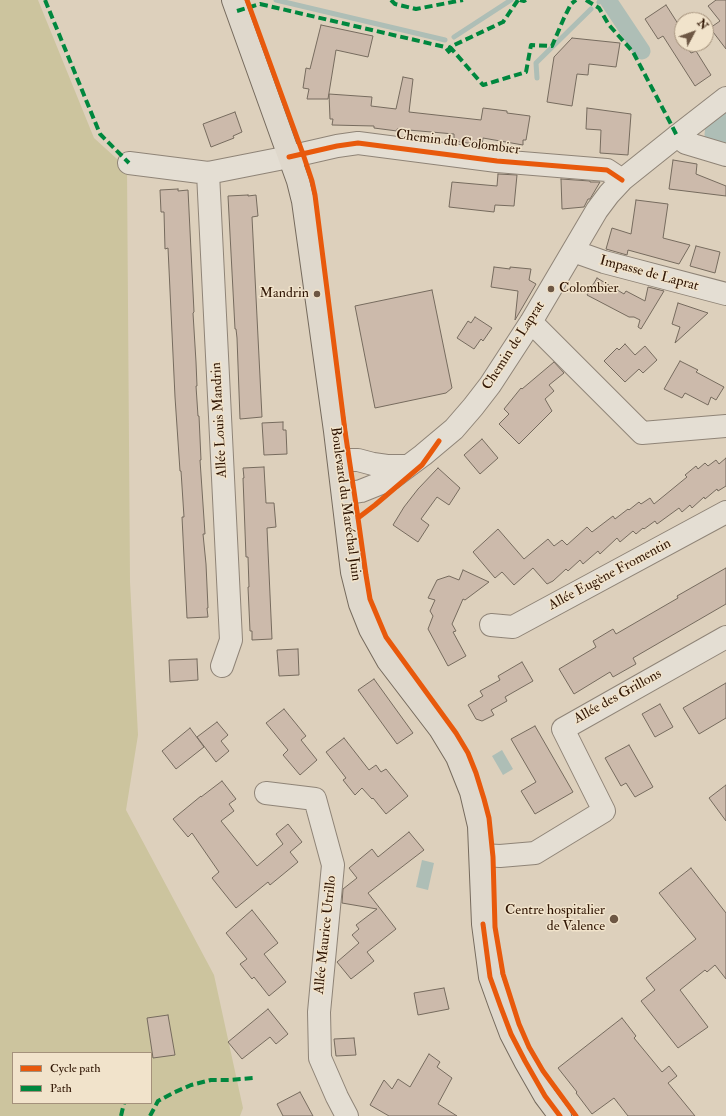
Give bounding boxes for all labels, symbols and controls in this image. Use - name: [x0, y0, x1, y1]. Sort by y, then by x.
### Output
- north arrow: [674, 12, 714, 52]
- text: N: [695, 16, 711, 32]
- street label: Chemin du Colombier: [395, 127, 521, 159]
- street label: Impasse de Laprat: [598, 253, 700, 295]
- place label: Colombier: [559, 281, 619, 297]
- marker: Colombier: [546, 284, 556, 294]
- place label: Mandrin: [260, 286, 309, 302]
- marker: Mandrin: [312, 289, 322, 299]
- street label: Chemin de Laprat: [479, 299, 549, 393]
- street label: Allée Louis Mandrin: [209, 362, 231, 478]
- street label: Boulevard du Maréchal Juin: [326, 426, 364, 582]
- street label: Allée Eugène Fromentin: [546, 536, 674, 614]
- street label: Allée des Grillons: [571, 666, 665, 728]
- street label: Allée Maurice Utrillo: [311, 875, 341, 995]
- place label: Centre hospitalier de Valence: [505, 903, 605, 936]
- marker: Centre hospitalier de Valence: [608, 913, 620, 925]
- legend: [12, 1052, 152, 1104]
- text: Cycle path: [50, 1061, 100, 1076]
- text: Path: [50, 1081, 72, 1096]

